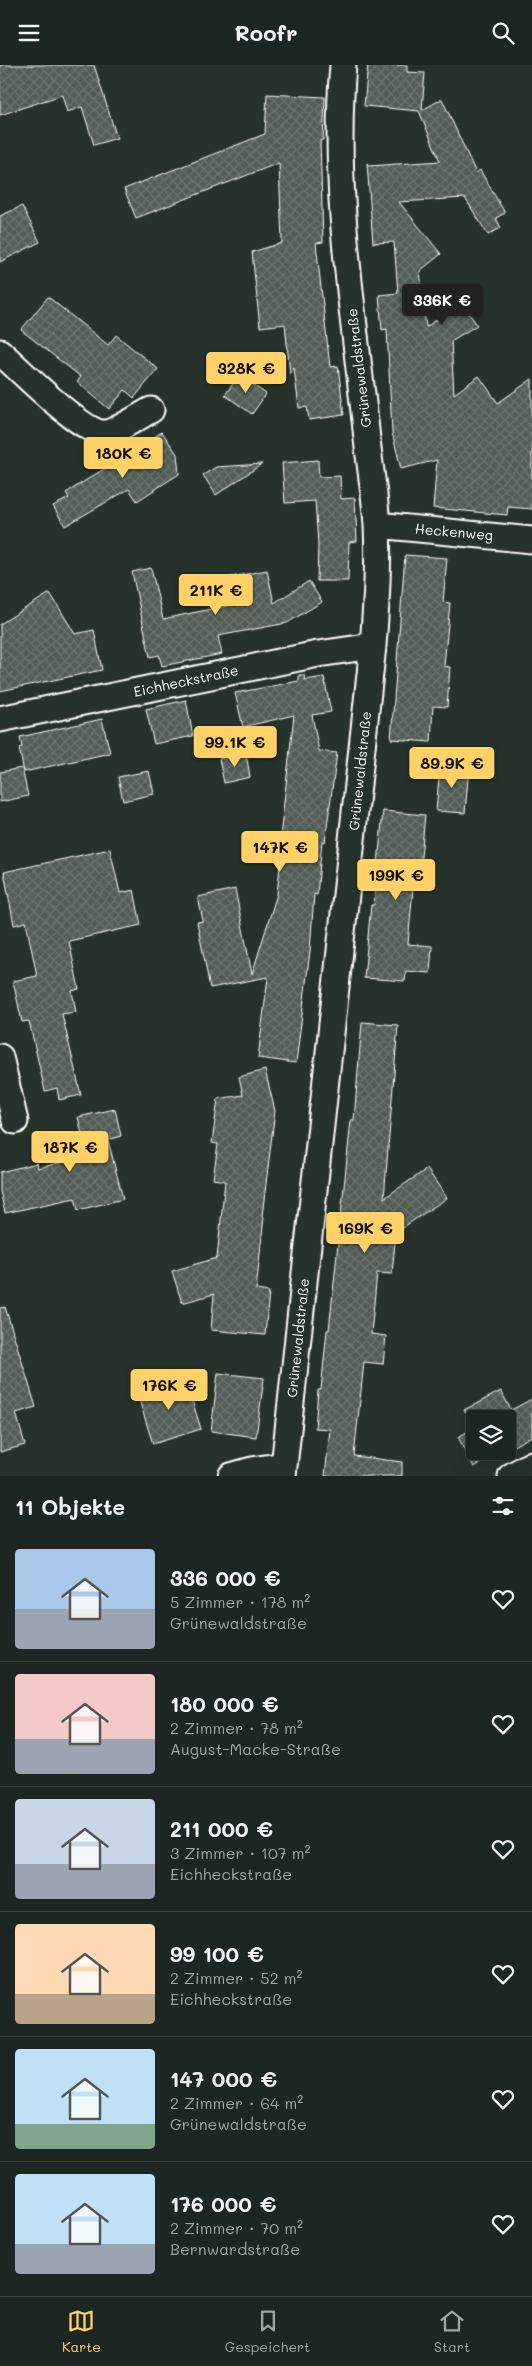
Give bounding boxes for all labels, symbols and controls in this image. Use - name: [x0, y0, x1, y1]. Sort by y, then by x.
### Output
- text: Roofr: [235, 18, 297, 47]
- icon: menu: [15, 19, 43, 47]
- icon: search: [489, 19, 517, 47]
- pin: 336K €: [401, 283, 483, 326]
- text: 336K €: [413, 289, 471, 310]
- street label: Grünewaldstraße: [342, 307, 375, 429]
- pin: 328K €: [205, 351, 287, 394]
- text: 328K €: [217, 357, 275, 378]
- pin: 180K €: [82, 437, 164, 479]
- text: 180K €: [95, 442, 151, 463]
- street label: Heckenweg: [414, 519, 494, 544]
- pin: 211K €: [175, 573, 257, 616]
- text: 211K €: [190, 579, 242, 600]
- street label: Eichheckstraße: [132, 660, 240, 701]
- street label: Grünewaldstraße: [344, 710, 375, 831]
- pin: 99.1K €: [189, 725, 281, 768]
- text: 99.1K €: [205, 731, 265, 752]
- pin: 89.9K €: [406, 747, 498, 789]
- text: 89.9K €: [420, 752, 484, 773]
- pin: 147K €: [239, 831, 321, 873]
- text: 147K €: [252, 836, 308, 857]
- pin: 199K €: [355, 859, 437, 901]
- text: 199K €: [368, 864, 424, 885]
- pin: 187K €: [29, 1131, 111, 1173]
- text: 187K €: [42, 1136, 98, 1157]
- pin: 169K €: [324, 1211, 406, 1254]
- text: 169K €: [337, 1217, 393, 1238]
- street label: Grünewaldstraße: [282, 1277, 313, 1398]
- pin: 176K €: [128, 1369, 210, 1411]
- text: 176K €: [142, 1374, 196, 1395]
- map controls: [466, 1410, 516, 1460]
- button: layers: [466, 1410, 516, 1460]
- icon: filters: [489, 1492, 517, 1520]
- text: 11 Objekte: [15, 1493, 125, 1520]
- text: 336 000 €: [170, 1564, 281, 1591]
- icon: home: [55, 1569, 115, 1629]
- icon: heart: [489, 1585, 517, 1613]
- text: 5 Zimmer · 178 m²: [170, 1591, 310, 1612]
- text: Grünewaldstraße: [170, 1612, 307, 1633]
- text: 180 000 €: [170, 1690, 279, 1717]
- icon: home: [55, 1694, 115, 1754]
- icon: heart: [489, 1710, 517, 1738]
- text: 2 Zimmer · 78 m²: [170, 1717, 303, 1738]
- text: August-Macke-Straße: [170, 1738, 341, 1759]
- text: 211 000 €: [170, 1815, 273, 1842]
- icon: home: [55, 1819, 115, 1879]
- icon: heart: [489, 1835, 517, 1863]
- text: 3 Zimmer · 107 m²: [170, 1842, 311, 1863]
- text: Eichheckstraße: [170, 1863, 292, 1884]
- text: 99 100 €: [170, 1940, 264, 1967]
- icon: home: [55, 1944, 115, 2004]
- icon: heart: [489, 1960, 517, 1988]
- text: 2 Zimmer · 52 m²: [170, 1967, 303, 1988]
- text: Eichheckstraße: [170, 1988, 292, 2009]
- text: 147 000 €: [170, 2065, 277, 2092]
- icon: home: [55, 2069, 115, 2129]
- icon: heart: [489, 2085, 517, 2113]
- text: 2 Zimmer · 64 m²: [170, 2092, 303, 2113]
- text: Grünewaldstraße: [170, 2113, 307, 2134]
- text: 176 000 €: [170, 2190, 276, 2217]
- icon: home: [55, 2194, 115, 2254]
- icon: heart: [489, 2210, 517, 2238]
- text: 2 Zimmer · 70 m²: [170, 2217, 303, 2238]
- text: Bernwardstraße: [170, 2238, 300, 2259]
- tab: Karte: [62, 2307, 101, 2356]
- tab: Gespeichert: [225, 2307, 310, 2356]
- tab: Start: [434, 2307, 470, 2356]

